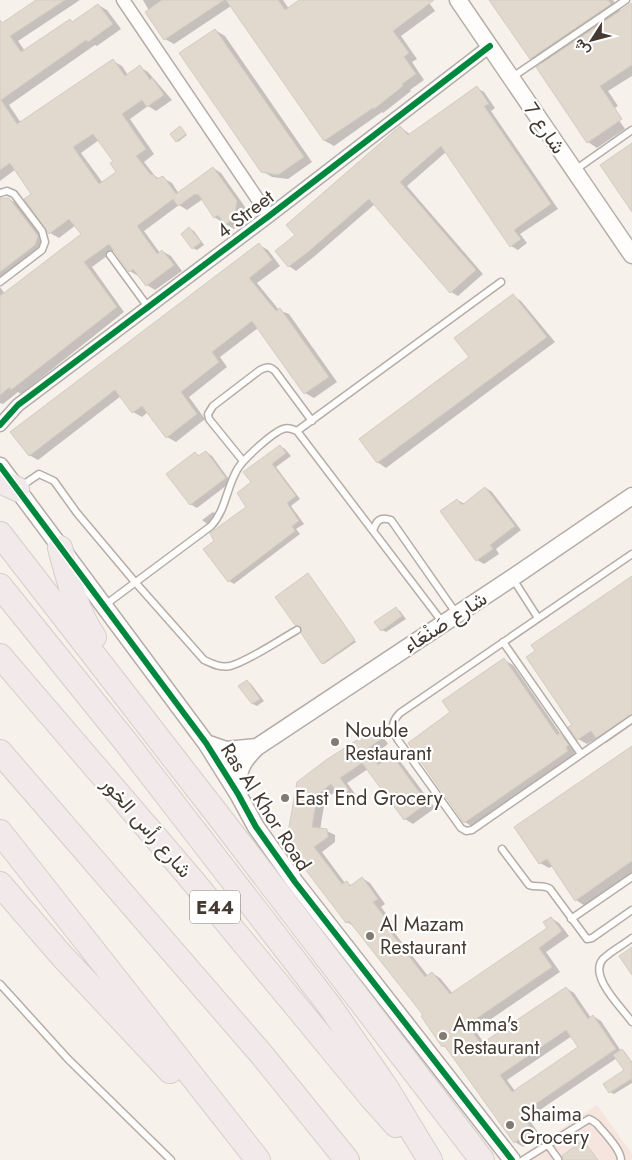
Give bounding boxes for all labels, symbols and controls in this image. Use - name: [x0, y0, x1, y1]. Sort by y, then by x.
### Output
- north arrow: [567, 15, 617, 65]
- text: ش: [568, 35, 595, 60]
- street label: شارع 7: [517, 97, 572, 160]
- street label: 4 Street: [210, 183, 280, 246]
- street label: شارع صَنْعَاء: [398, 585, 493, 660]
- place label: Nouble Restaurant: [345, 716, 431, 768]
- marker: Nouble Restaurant: [329, 736, 341, 748]
- street label: Ras Al Khor Road: [213, 738, 318, 877]
- street label: شارع رأس الخور: [94, 770, 199, 884]
- place label: East End Grocery: [295, 784, 443, 813]
- marker: East End Grocery: [279, 792, 291, 804]
- road number: E44: [190, 890, 240, 924]
- place label: Al Mazam Restaurant: [380, 910, 466, 962]
- marker: Al Mazam Restaurant: [364, 930, 376, 942]
- place label: Amma's Restaurant: [453, 1010, 539, 1062]
- marker: Amma's Restaurant: [437, 1030, 449, 1042]
- place label: Shaima Grocery: [520, 1100, 589, 1152]
- marker: Shaima Grocery: [504, 1119, 516, 1131]

